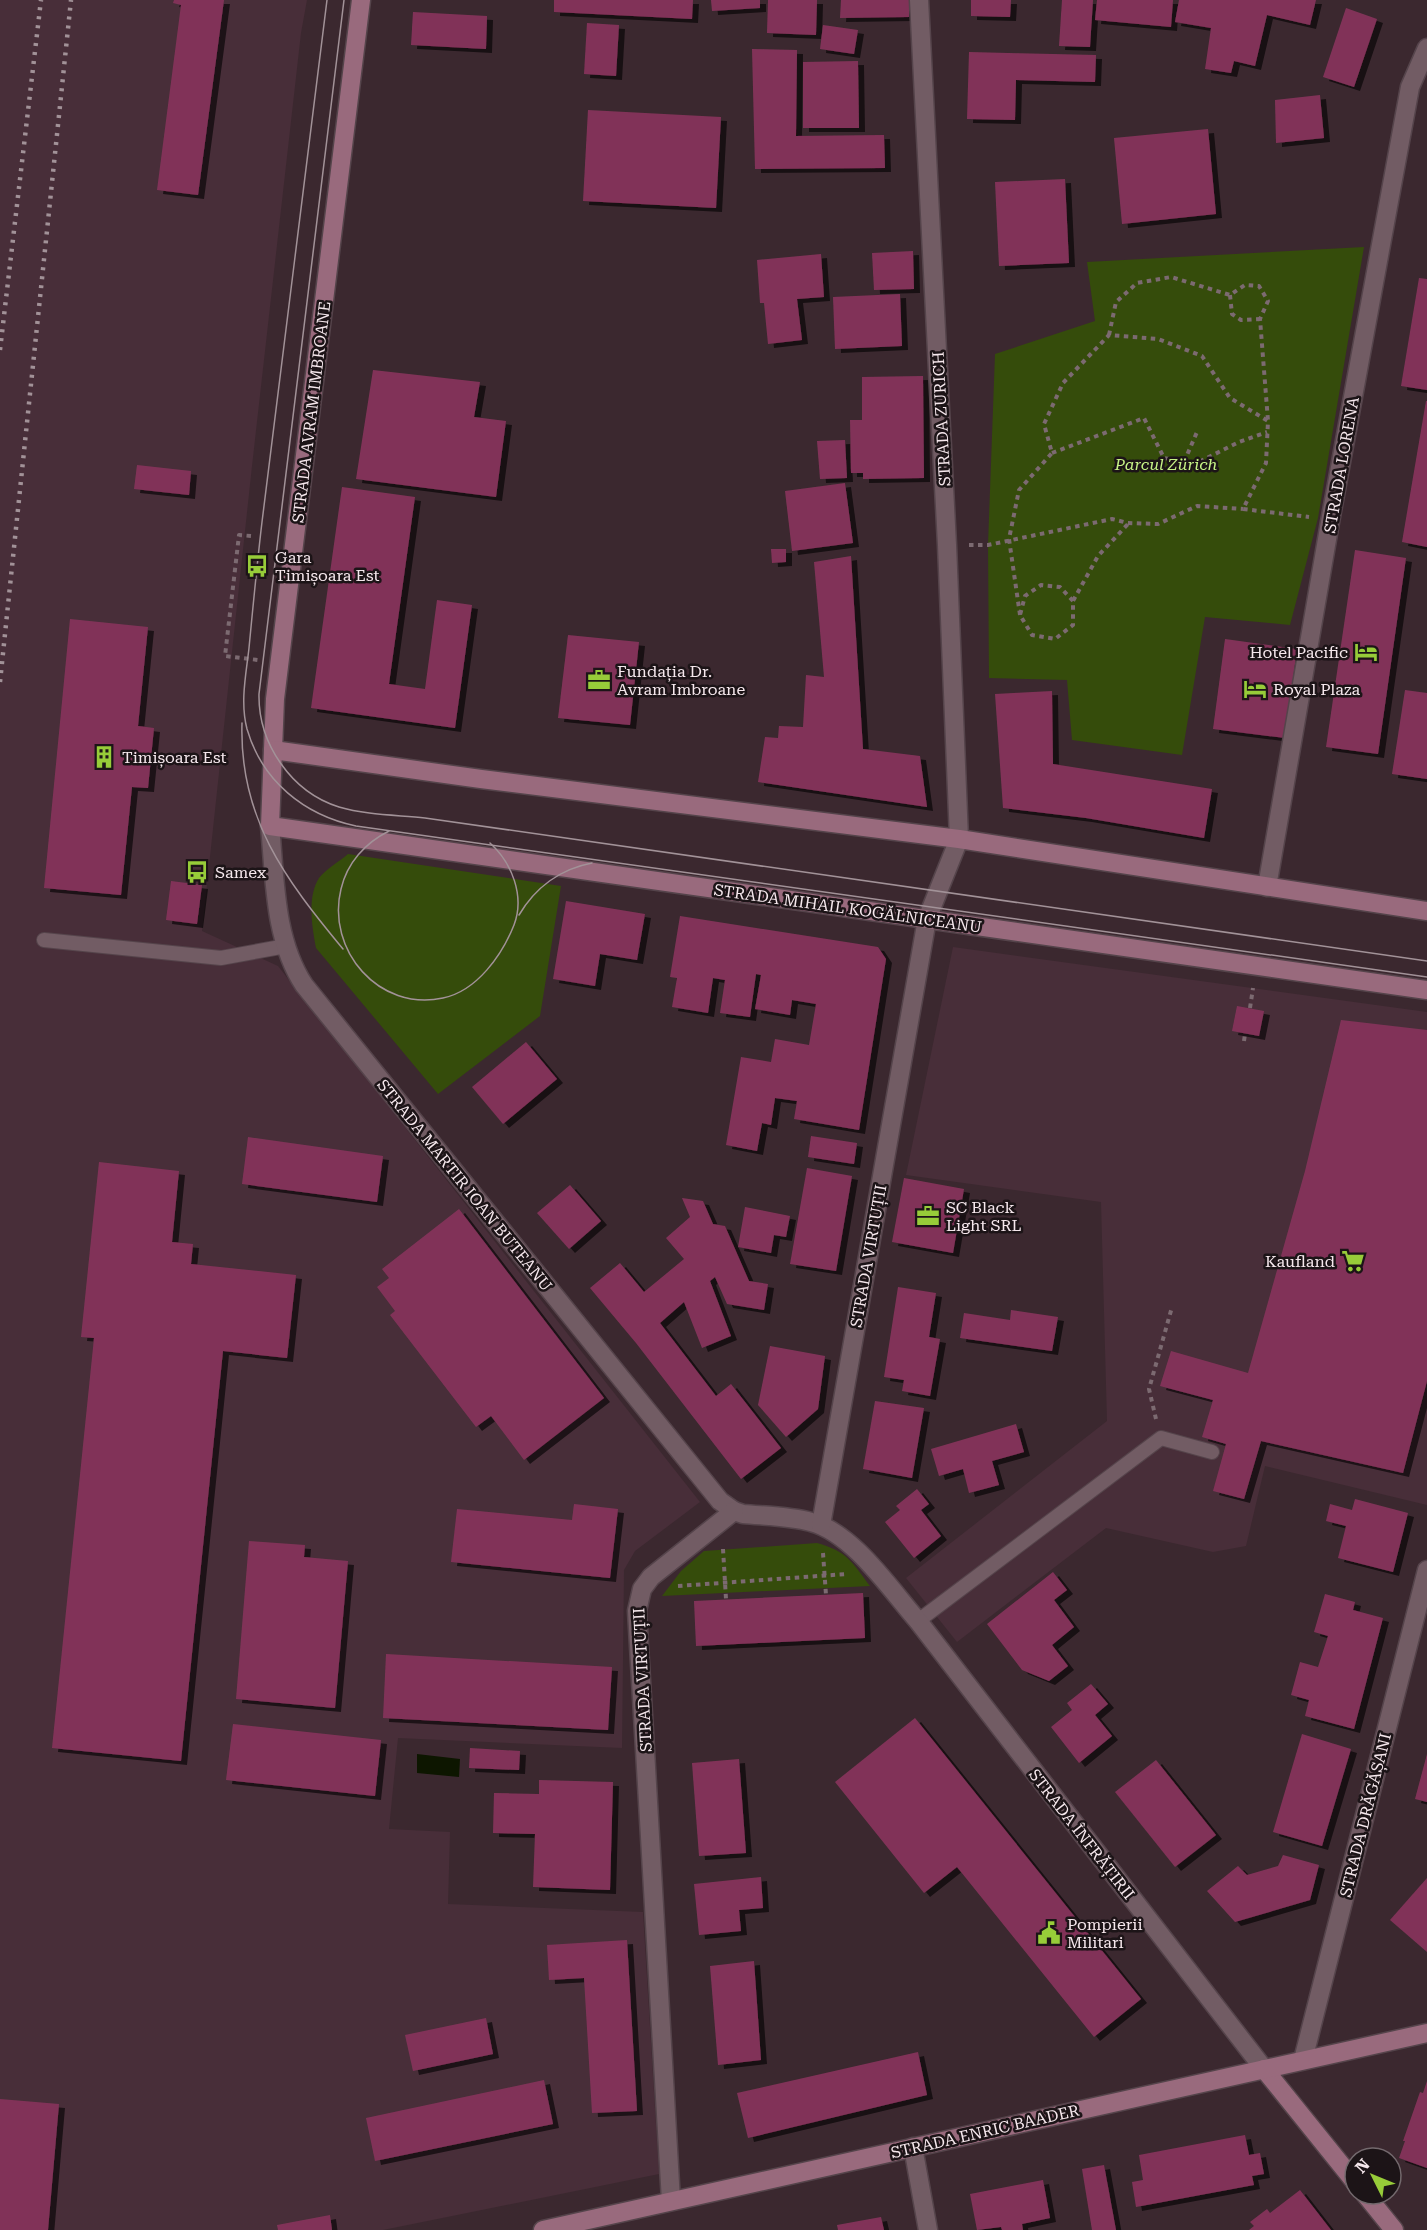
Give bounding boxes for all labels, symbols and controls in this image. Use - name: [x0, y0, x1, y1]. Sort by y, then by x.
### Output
- street label: STRADA AVRAM IMBROANE: [288, 300, 335, 524]
- street label: STRADA ZURICH: [928, 351, 955, 487]
- street label: STRADA LORENA: [1320, 395, 1363, 535]
- park label: Parcul Zürich: [1114, 455, 1218, 474]
- place label: Gara Timișoara Est: [275, 548, 380, 586]
- bus stop icon: Gara Timișoara Est: [244, 553, 270, 579]
- hotel icon: Hotel Pacific: [1353, 639, 1379, 665]
- place label: Hotel Pacific: [1249, 643, 1348, 662]
- place label: Fundația Dr. Avram Imbroane: [617, 662, 745, 699]
- office icon: Fundația Dr. Avram Imbroane: [586, 667, 612, 693]
- hotel icon: Royal Plaza: [1242, 676, 1268, 702]
- place label: Royal Plaza: [1273, 680, 1360, 699]
- building icon: Timișoara Est: [91, 744, 117, 770]
- place label: Timișoara Est: [122, 748, 227, 768]
- bus stop icon: Samex: [184, 859, 210, 885]
- place label: Samex: [215, 863, 267, 882]
- street label: STRADA MIHAIL KOGĂLNICEANU: [713, 880, 983, 937]
- street label: STRADA MARTIR IOAN BUTEANU: [373, 1076, 556, 1295]
- street label: STRADA VIRTUȚII: [847, 1183, 891, 1329]
- place label: SC Black Light SRL: [946, 1198, 1022, 1235]
- office icon: SC Black Light SRL: [915, 1203, 941, 1229]
- supermarket icon: Kaufland: [1340, 1248, 1366, 1274]
- place label: Kaufland: [1265, 1252, 1335, 1271]
- street label: STRADA VIRTUȚII: [629, 1607, 657, 1753]
- street label: STRADA DRĂGĂȘANI: [1336, 1731, 1396, 1899]
- street label: STRADA ÎNFRĂȚIRII: [1024, 1765, 1138, 1904]
- place label: Pompierii Militari: [1067, 1915, 1143, 1952]
- public building icon: Pompierii Militari: [1036, 1920, 1062, 1946]
- street label: STRADA ENRIC BAADER: [889, 2101, 1081, 2162]
- north arrow: [1343, 2146, 1403, 2206]
- text: N: [1351, 2155, 1374, 2177]

